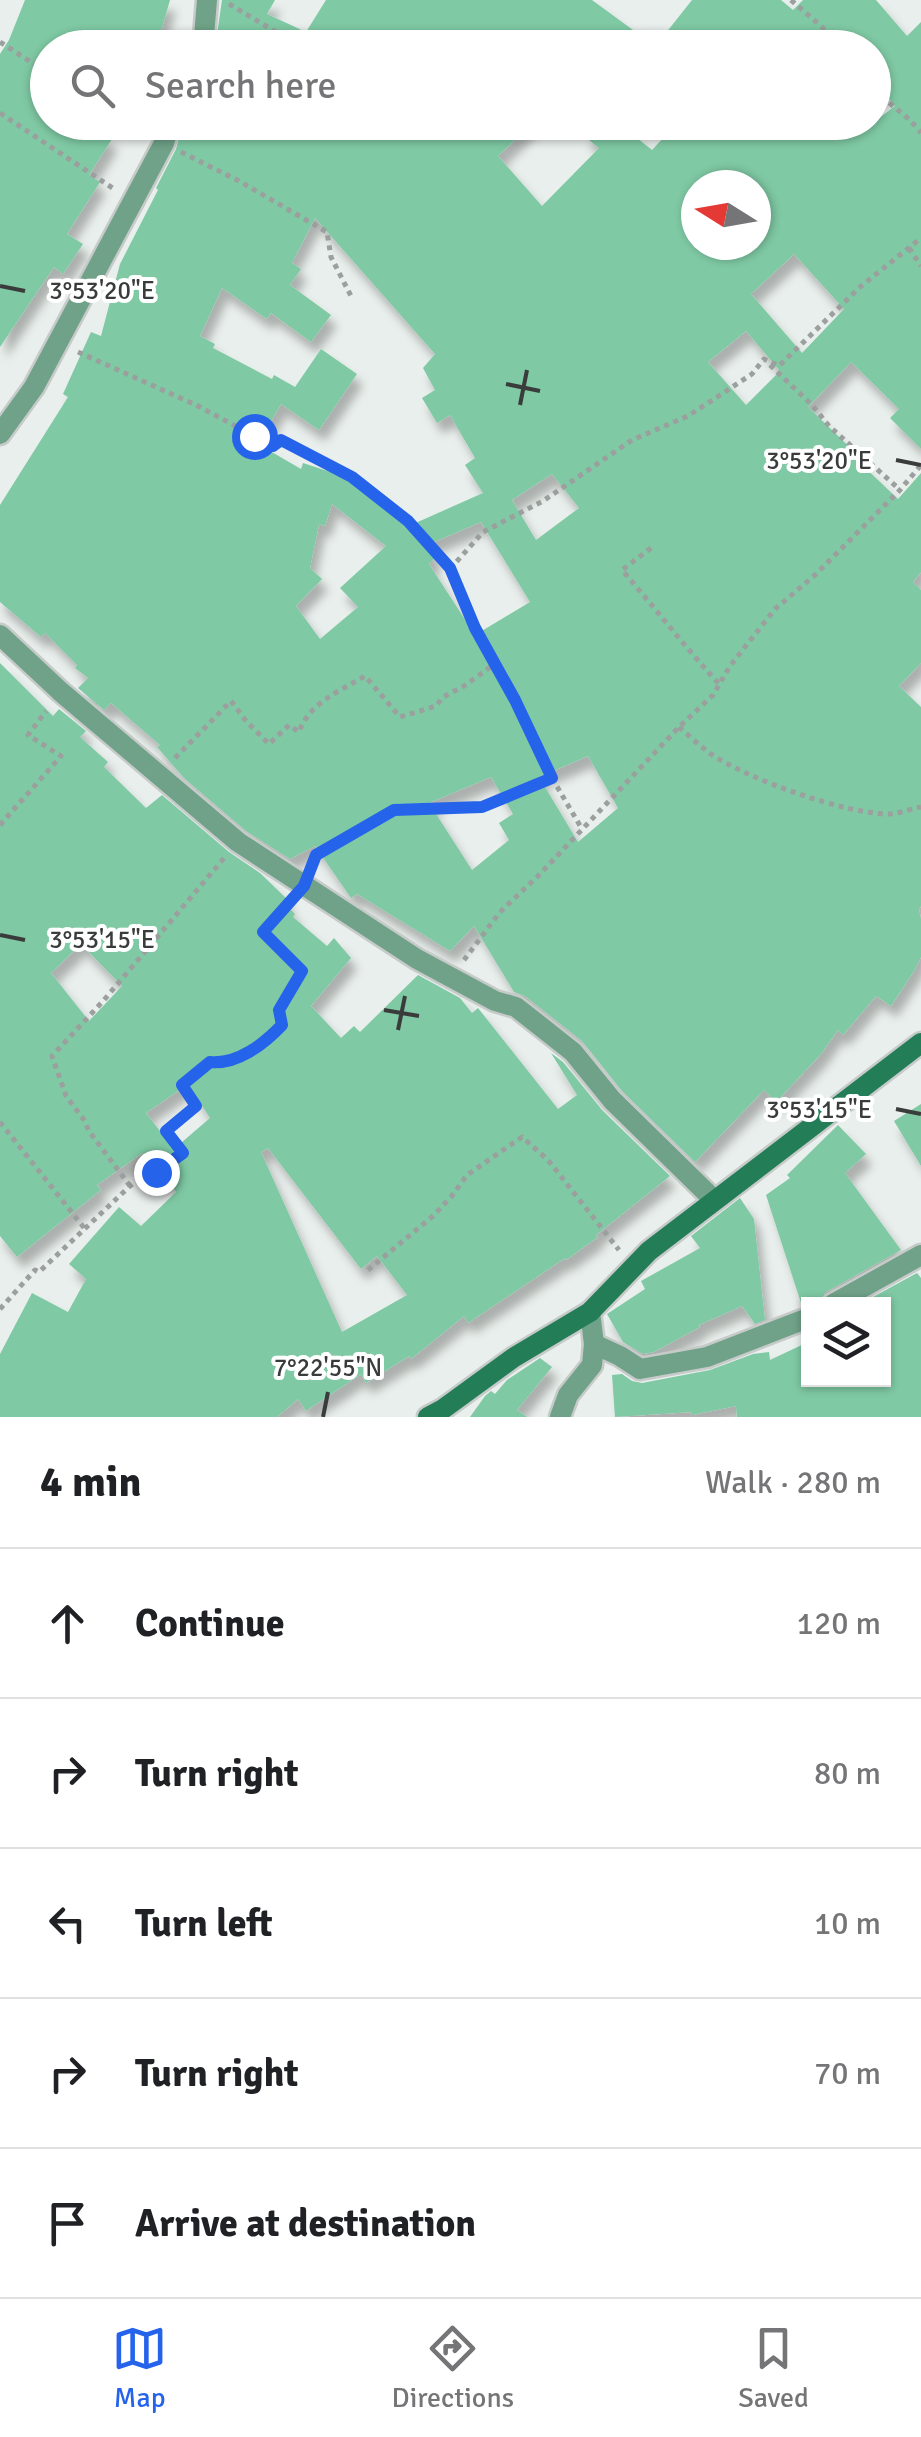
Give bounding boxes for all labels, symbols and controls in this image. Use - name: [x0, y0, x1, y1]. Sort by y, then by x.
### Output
- search box: [30, 30, 891, 140]
- icon: search: [65, 58, 120, 113]
- text: Search here: [145, 62, 337, 109]
- north arrow: [681, 170, 771, 260]
- text: 3°53'20"E: [49, 275, 155, 306]
- route start: [232, 414, 278, 460]
- text: 3°53'20"E: [766, 445, 872, 476]
- text: 3°53'15"E: [49, 924, 155, 955]
- text: 3°53'15"E: [766, 1094, 872, 1125]
- route end: [134, 1150, 180, 1196]
- map controls: [801, 1297, 891, 1387]
- button: layers: [801, 1297, 891, 1387]
- text: 7°22'55"N: [274, 1352, 382, 1383]
- text: 4 min: [40, 1457, 141, 1508]
- text: Walk · 280 m: [705, 1463, 881, 1502]
- icon: ahead: [40, 1596, 95, 1651]
- text: Continue: [135, 1600, 285, 1647]
- text: 120 m: [797, 1604, 881, 1643]
- icon: right: [40, 1746, 95, 1801]
- text: Turn right: [135, 1750, 299, 1797]
- text: 80 m: [814, 1754, 881, 1793]
- icon: left: [40, 1896, 95, 1951]
- text: Turn left: [135, 1900, 273, 1947]
- text: 10 m: [814, 1904, 881, 1943]
- icon: right: [40, 2046, 95, 2101]
- text: Turn right: [135, 2050, 299, 2097]
- text: 70 m: [814, 2054, 881, 2093]
- icon: arrive: [40, 2196, 95, 2251]
- text: Arrive at destination: [135, 2200, 476, 2247]
- tab: Map: [112, 2321, 167, 2415]
- tab: Directions: [392, 2321, 514, 2415]
- tab: Saved: [738, 2321, 809, 2415]

